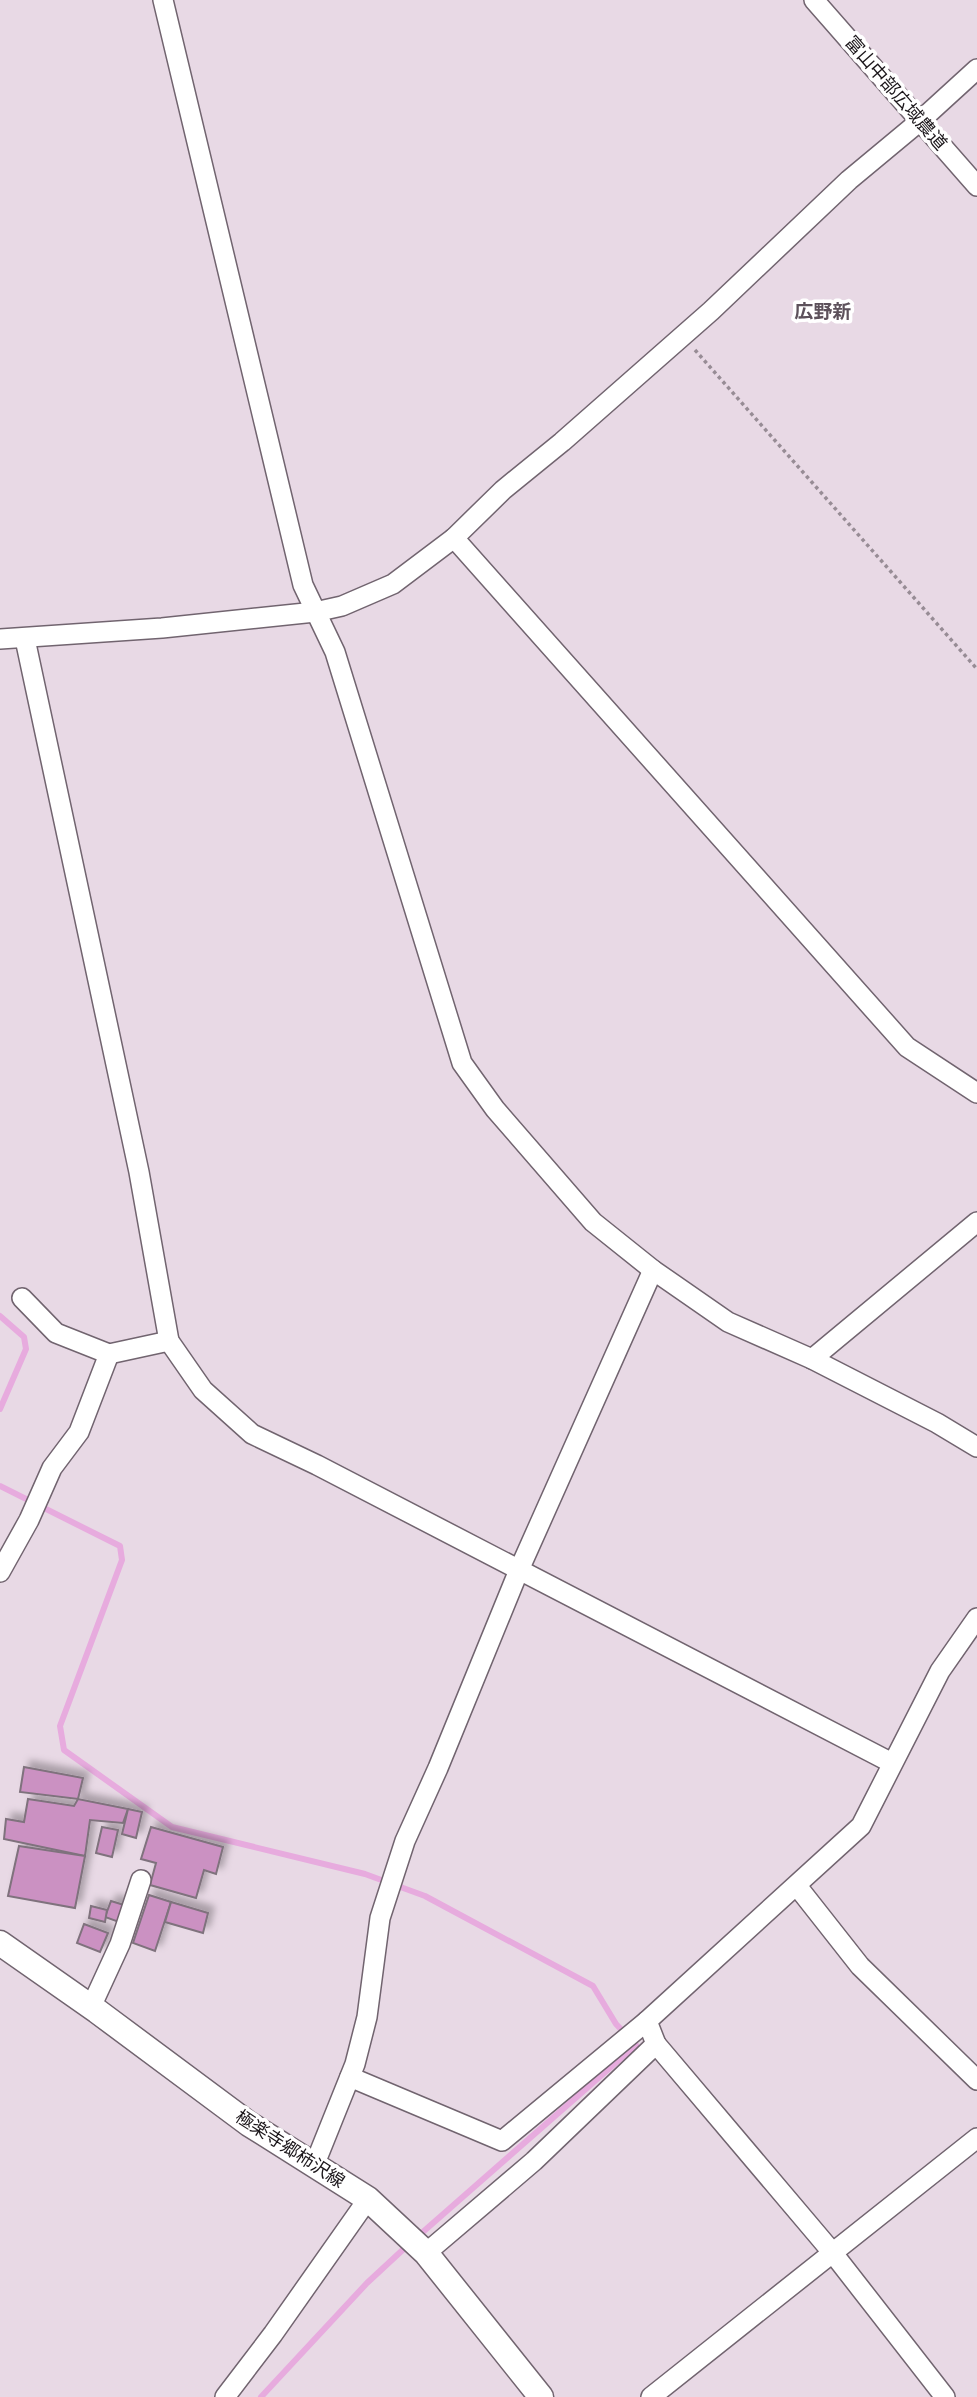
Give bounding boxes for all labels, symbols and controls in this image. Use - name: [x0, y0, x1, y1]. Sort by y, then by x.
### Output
- street label: 富山中部広域農道: [840, 31, 952, 155]
- district label: 広野新: [794, 300, 852, 323]
- street label: 極楽寺郷柿沢線: [231, 2105, 349, 2193]

